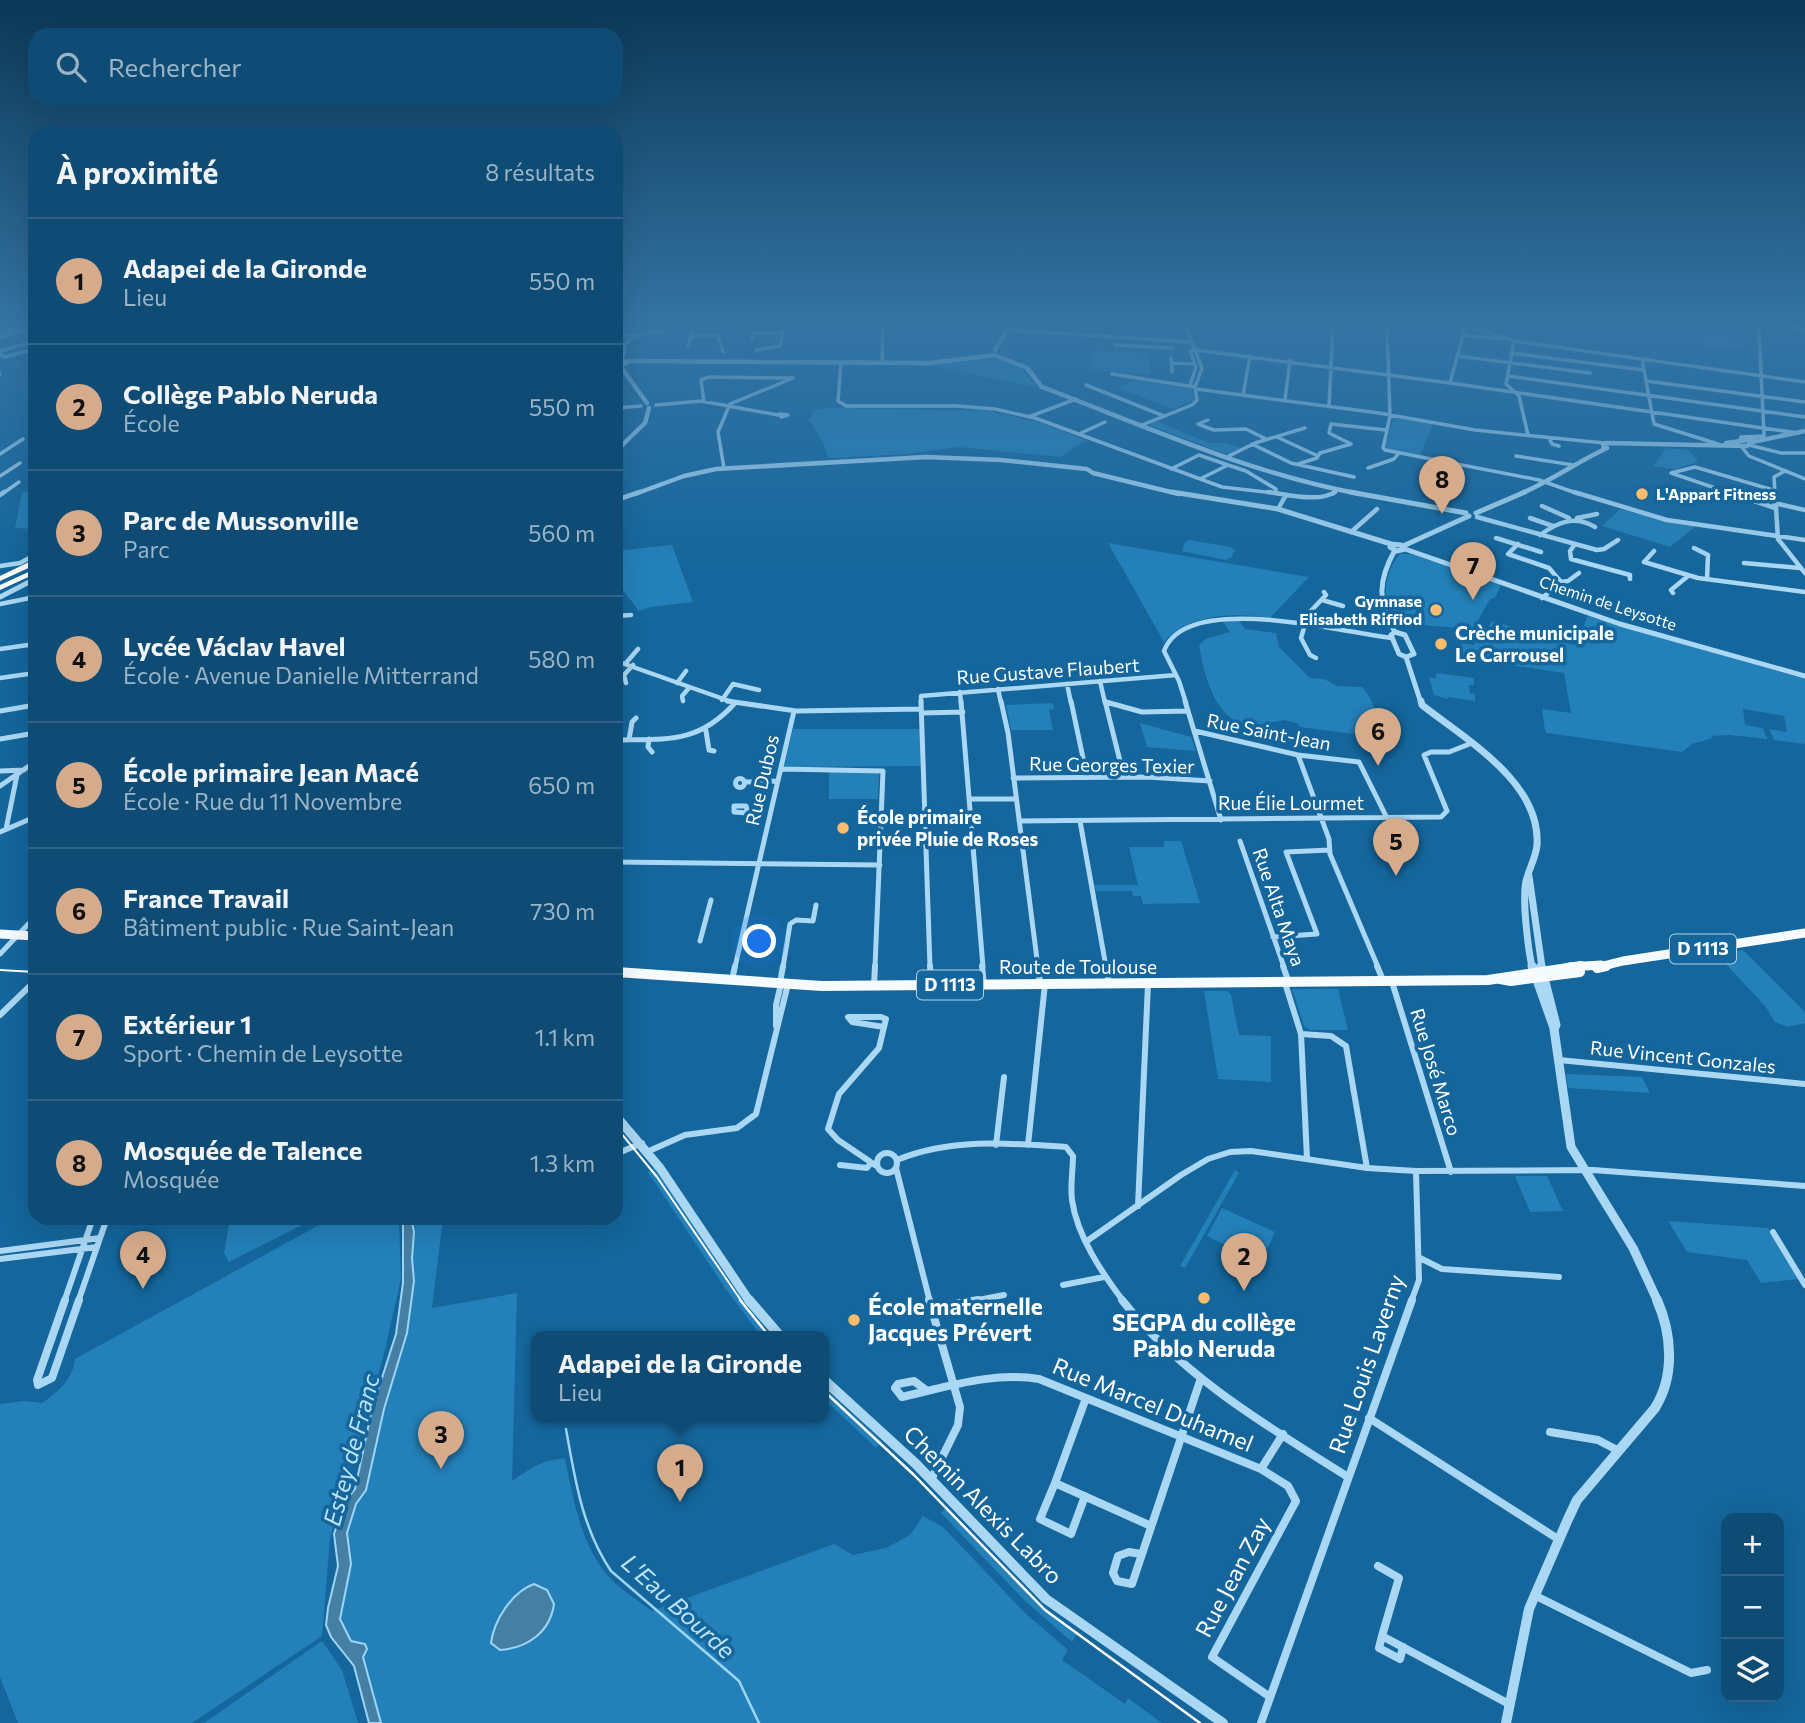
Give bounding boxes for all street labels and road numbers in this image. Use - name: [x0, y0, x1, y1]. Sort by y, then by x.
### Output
- street label: Chemin de Leysotte: [1537, 571, 1679, 634]
- street label: Rue Gustave Flaubert: [956, 653, 1141, 688]
- street label: Rue Saint-Jean: [1205, 708, 1333, 755]
- street label: Rue Dubos: [740, 732, 783, 828]
- street label: Rue Georges Texier: [1029, 752, 1195, 777]
- street label: Rue Élie Lourmet: [1218, 791, 1364, 814]
- street label: Rue Alta Maya: [1248, 845, 1310, 969]
- road number: D 1113: [1670, 934, 1736, 964]
- street label: Route de Toulouse: [999, 955, 1157, 978]
- road number: D 1113: [917, 970, 983, 1000]
- street label: Rue José Marco: [1406, 1005, 1467, 1138]
- street label: Rue Vincent Gonzales: [1589, 1035, 1777, 1078]
- street label: Rue Louis Laverny: [1322, 1270, 1410, 1457]
- street label: Rue Marcel Duhamel: [1049, 1351, 1258, 1457]
- street label: Chemin Alexis Labro: [899, 1419, 1069, 1589]
- street label: Rue Jean Zay: [1189, 1512, 1276, 1641]

